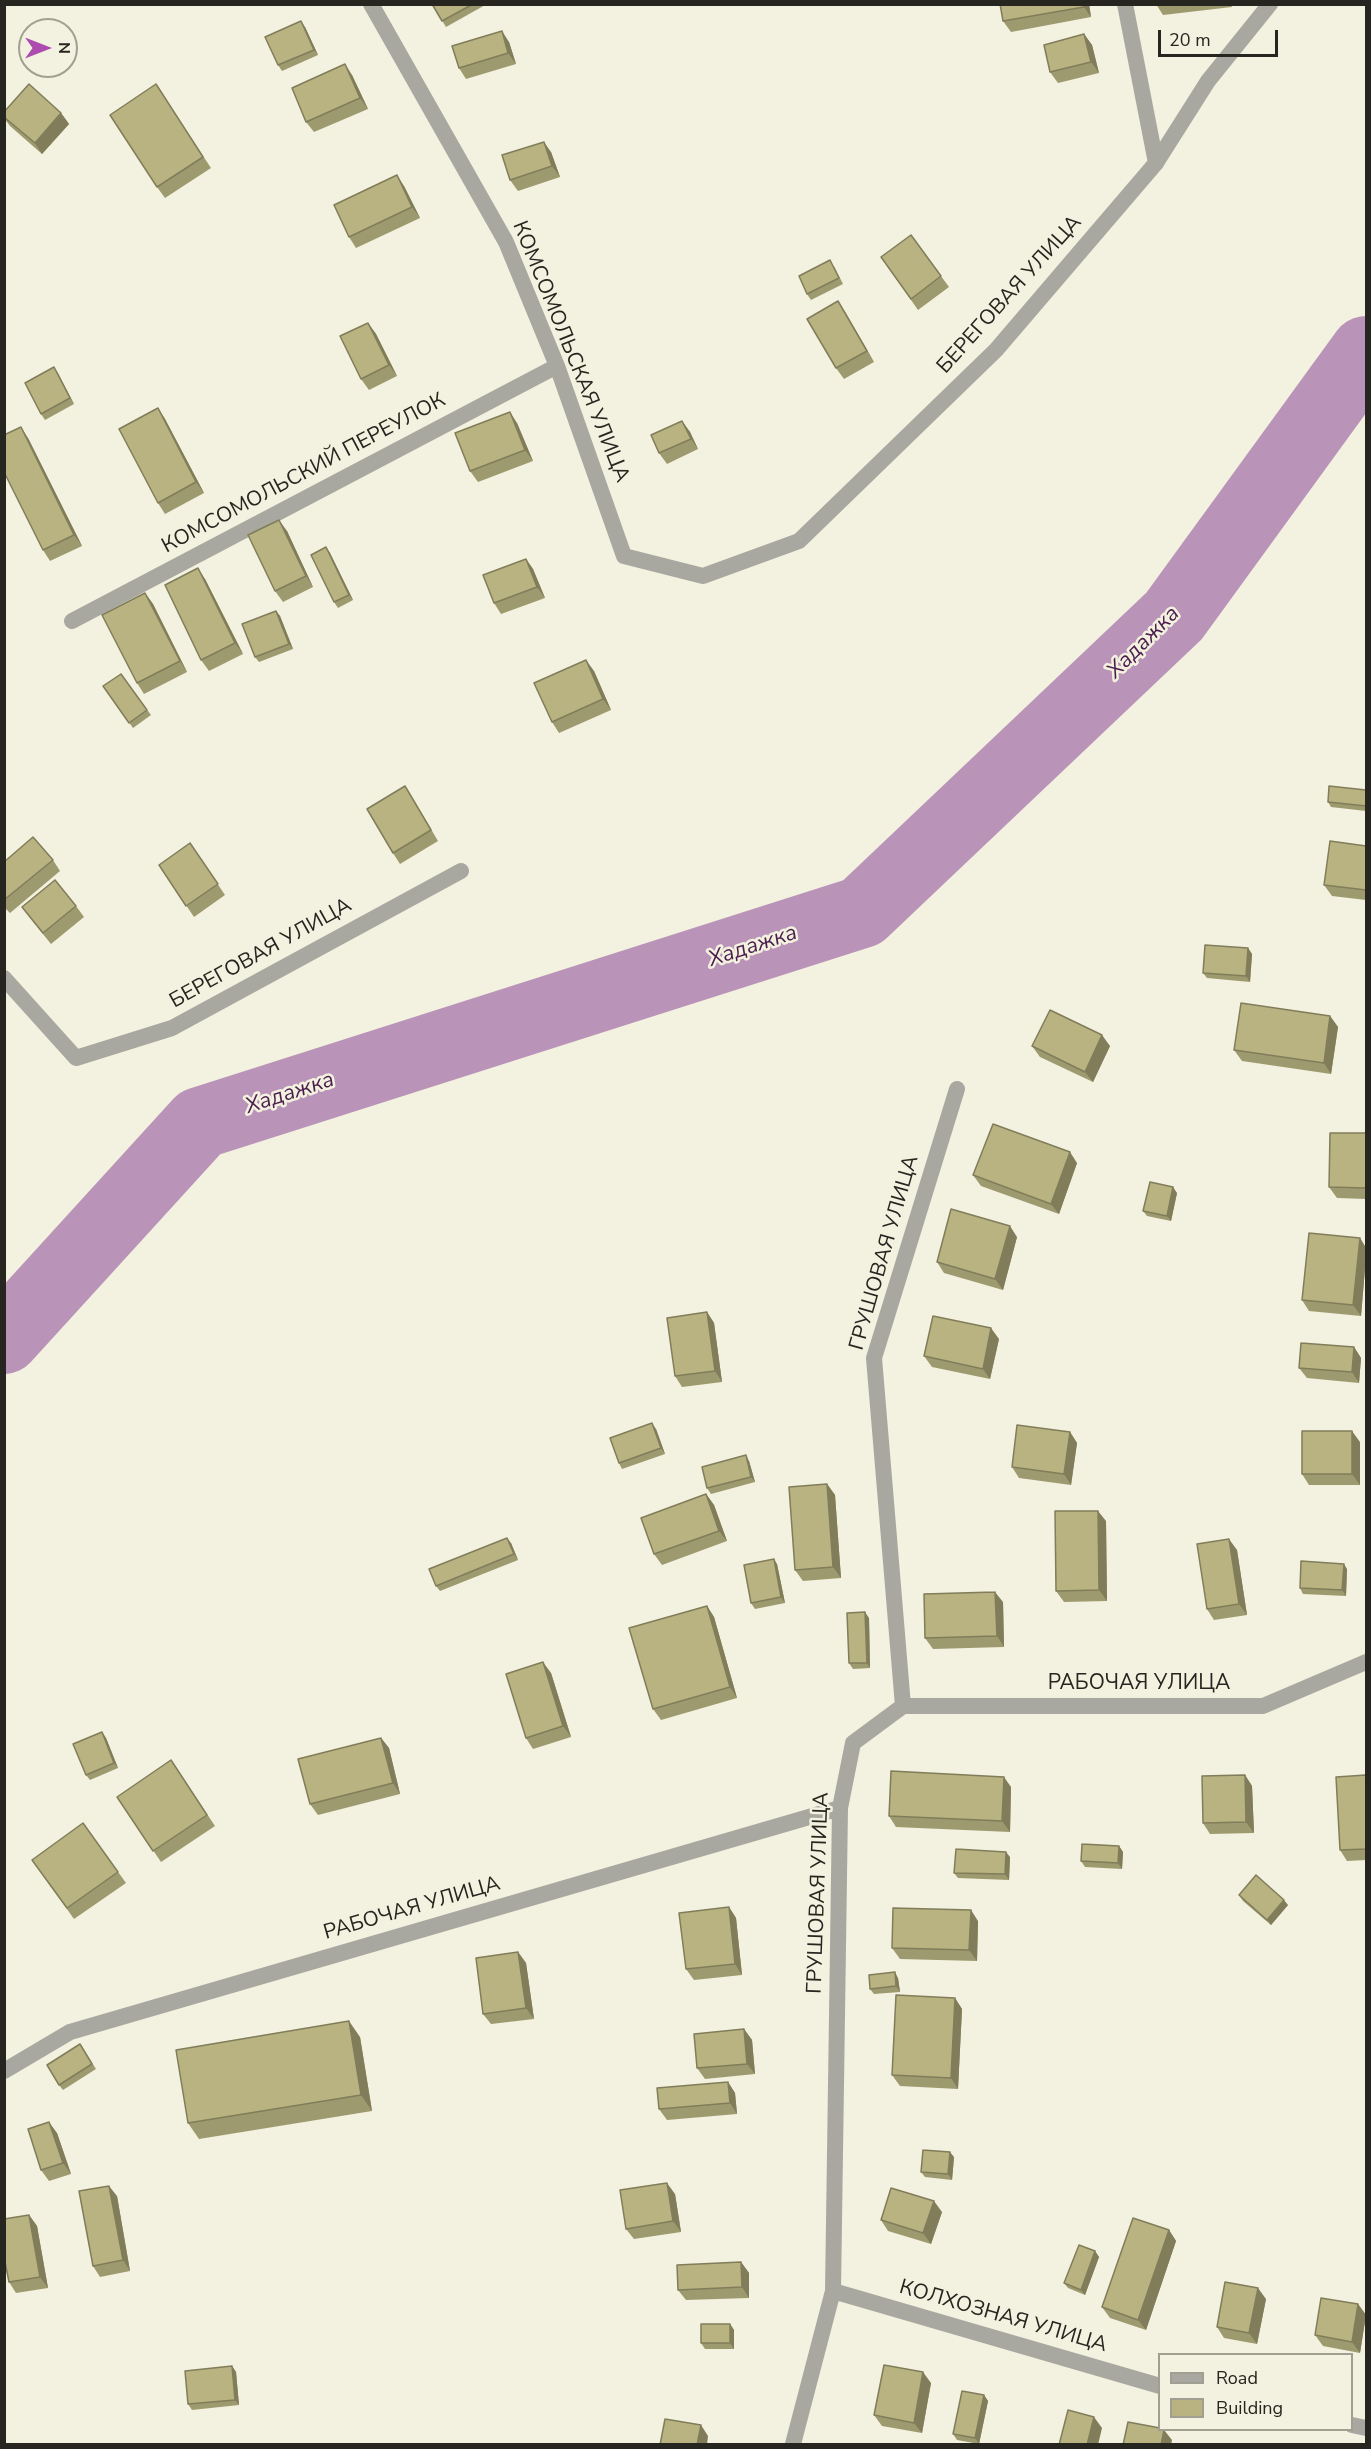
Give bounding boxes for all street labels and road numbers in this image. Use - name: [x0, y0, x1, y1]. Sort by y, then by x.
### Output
- street label: БЕРЕГОВАЯ УЛИЦА: [932, 211, 1088, 379]
- street label: КОМСОМОЛЬСКАЯ УЛИЦА: [506, 218, 634, 486]
- street label: КОМСОМОЛЬСКИЙ ПЕРЕУЛОК: [158, 388, 450, 560]
- street label: БЕРЕГОВАЯ УЛИЦА: [166, 893, 356, 1015]
- street label: ГРУШОВАЯ УЛИЦА: [845, 1153, 925, 1353]
- street label: РАБОЧАЯ УЛИЦА: [1048, 1671, 1230, 1697]
- street label: ГРУШОВАЯ УЛИЦА: [803, 1792, 835, 1994]
- street label: РАБОЧАЯ УЛИЦА: [321, 1872, 503, 1946]
- street label: КОЛХОЗНАЯ УЛИЦА: [896, 2275, 1110, 2359]

